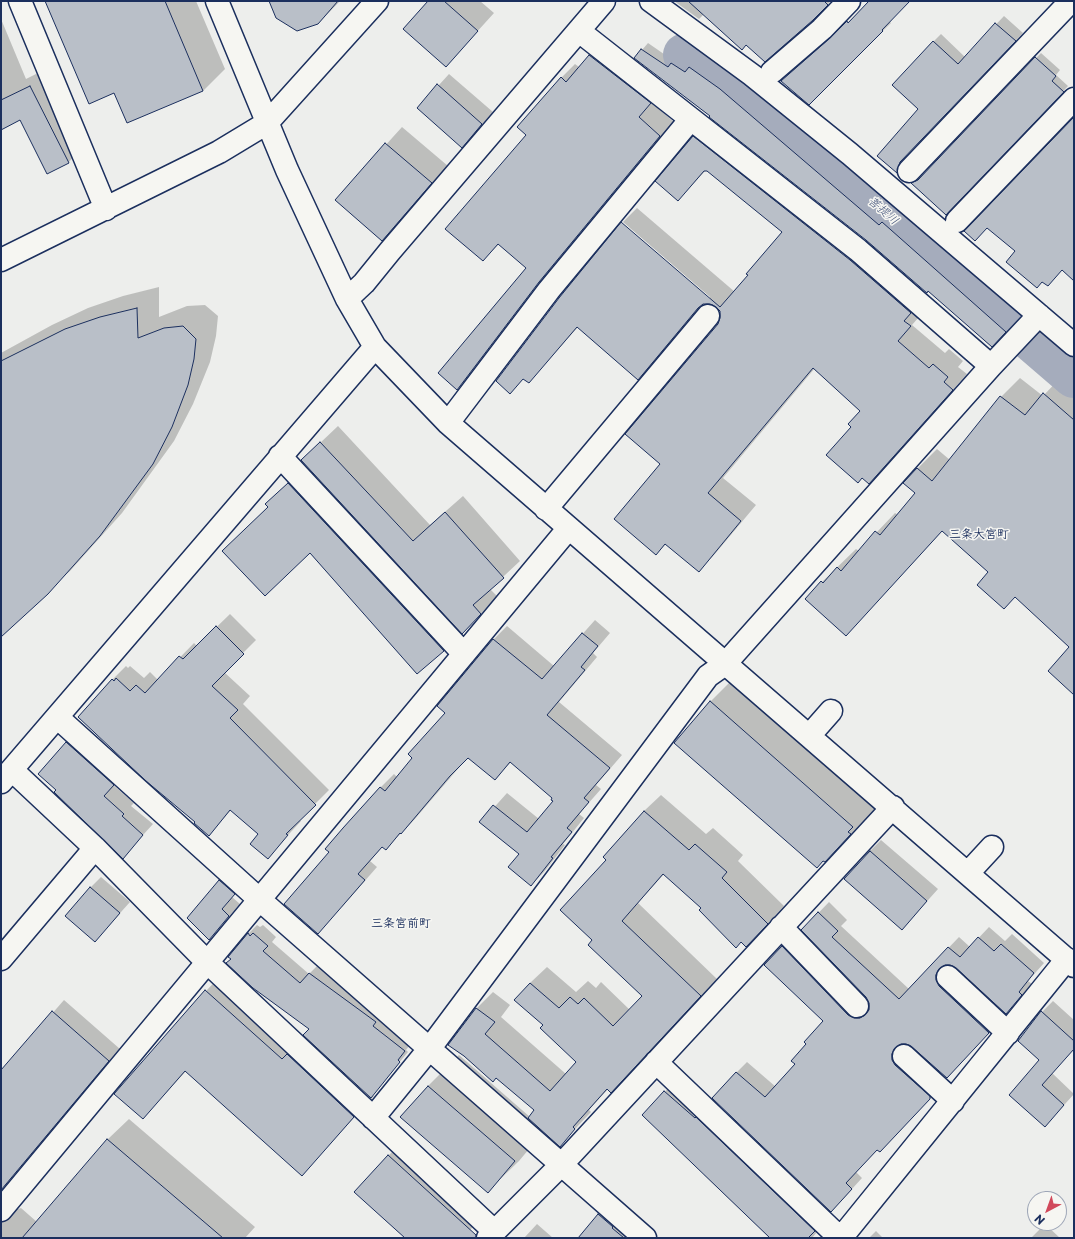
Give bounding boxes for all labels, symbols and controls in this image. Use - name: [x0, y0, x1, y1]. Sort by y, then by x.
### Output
- water label: 菩提川: [865, 194, 901, 228]
- district label: 三条大宮町: [949, 528, 1009, 542]
- district label: 三条宮前町: [371, 917, 431, 931]
- north arrow: [1027, 1191, 1067, 1231]
- text: N: [1031, 1210, 1048, 1229]

